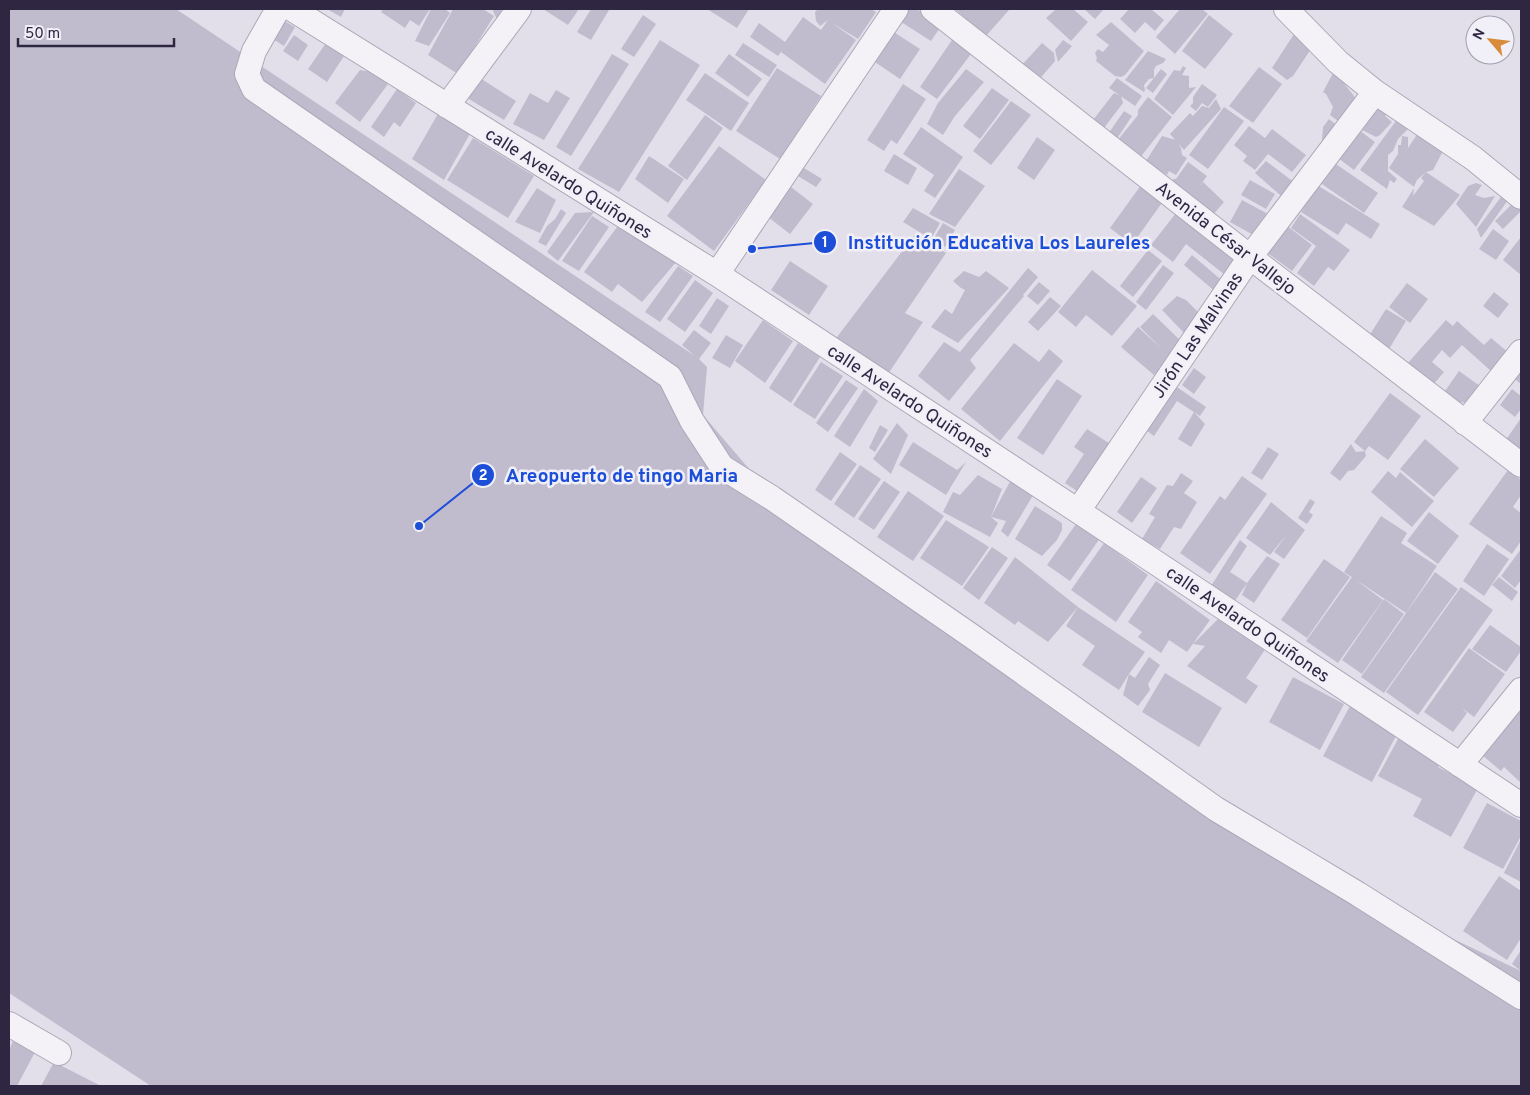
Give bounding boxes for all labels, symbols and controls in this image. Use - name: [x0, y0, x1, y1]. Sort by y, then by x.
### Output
- scale bar: [18, 15, 174, 47]
- north arrow: [1465, 15, 1515, 65]
- text: 50 m: [25, 25, 60, 44]
- text: N: [1470, 26, 1490, 43]
- street label: calle Avelardo Quiñones: [480, 123, 656, 245]
- street label: Avenida César Vallejo: [1150, 177, 1300, 301]
- callout: Institución Educativa Los Laureles: [812, 225, 1160, 259]
- text: Institución Educativa Los Laureles: [848, 232, 1150, 256]
- text: 1: [822, 234, 828, 253]
- street label: Jirón Las Malvinas: [1147, 268, 1249, 403]
- street label: calle Avelardo Quiñones: [822, 340, 996, 464]
- callout: Areopuerto de tingo Maria: [471, 458, 748, 492]
- text: Areopuerto de tingo Maria: [506, 465, 738, 489]
- text: 2: [478, 467, 488, 486]
- street label: calle Avelardo Quiñones: [1161, 562, 1333, 689]

